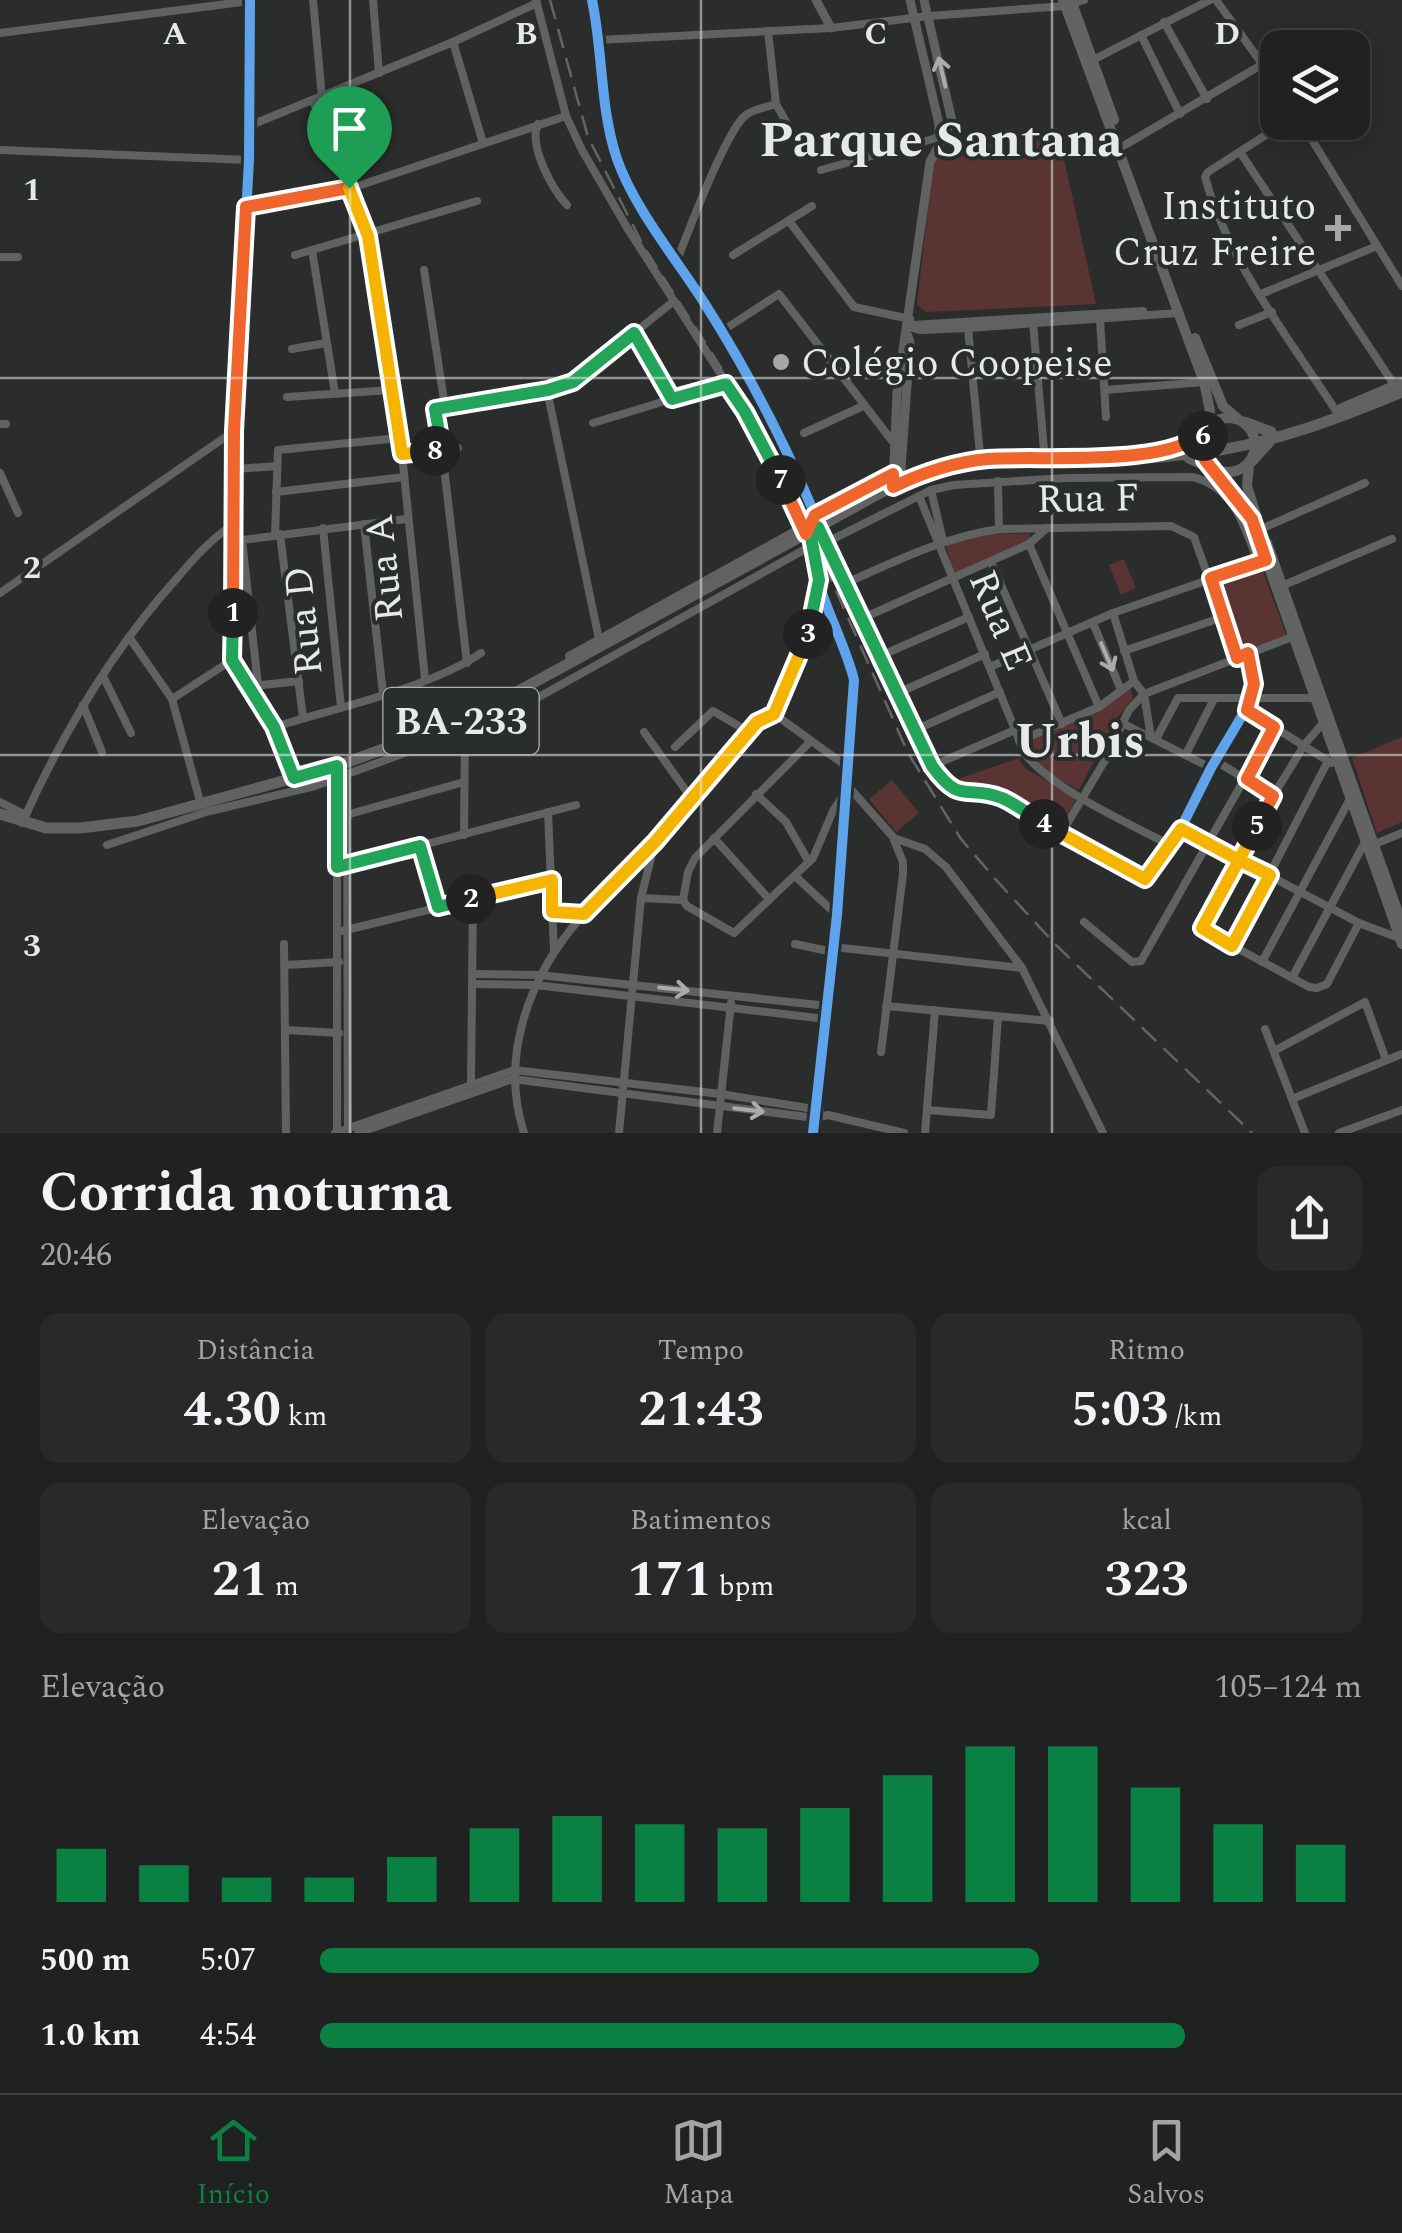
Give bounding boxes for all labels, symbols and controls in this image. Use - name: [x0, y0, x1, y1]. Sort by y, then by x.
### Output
- text: A: [163, 10, 188, 59]
- text: B: [515, 10, 537, 59]
- text: C: [865, 10, 887, 59]
- text: D: [1214, 10, 1240, 59]
- map controls: [1260, 30, 1370, 140]
- button: layers: [1260, 30, 1370, 140]
- one-way arrow: [932, 57, 950, 89]
- pin: [307, 86, 392, 189]
- icon: arrive: [322, 101, 377, 156]
- district label: Parque Santana: [759, 103, 1123, 179]
- text: 1: [23, 166, 41, 215]
- place label: Instituto Cruz Freire: [1113, 177, 1316, 284]
- marker: Instituto Cruz Freire: [1325, 215, 1351, 241]
- place label: Colégio Coopeise: [801, 334, 1113, 395]
- marker: Colégio Coopeise: [770, 351, 792, 373]
- pin: 6: [1178, 411, 1228, 461]
- text: 6: [1195, 414, 1211, 457]
- pin: 8: [410, 426, 460, 476]
- text: 8: [427, 429, 443, 472]
- pin: 7: [756, 455, 806, 505]
- text: 7: [773, 458, 789, 501]
- street label: Rua F: [1036, 468, 1140, 531]
- street label: Rua A: [349, 511, 421, 625]
- text: 2: [23, 544, 41, 593]
- street label: Rua E: [951, 561, 1048, 681]
- street label: Rua D: [268, 563, 341, 678]
- pin: 1: [208, 588, 258, 638]
- text: 1: [225, 591, 241, 634]
- pin: 3: [783, 609, 833, 659]
- text: 3: [800, 612, 816, 655]
- one-way arrow: [1099, 641, 1117, 672]
- road number: BA-233: [384, 688, 538, 754]
- district label: Urbis: [1015, 704, 1145, 780]
- pin: 4: [1019, 799, 1069, 849]
- pin: 5: [1232, 801, 1282, 851]
- text: 4: [1036, 802, 1052, 845]
- text: 5: [1249, 804, 1265, 847]
- pin: 2: [446, 874, 496, 924]
- text: 2: [463, 877, 479, 920]
- text: 3: [23, 922, 41, 971]
- one-way arrow: [658, 980, 690, 999]
- one-way arrow: [732, 1101, 764, 1119]
- text: Corrida noturna: [40, 1152, 452, 1235]
- button: share: [1257, 1166, 1362, 1271]
- text: 20:46: [40, 1231, 112, 1280]
- text: Distância: [196, 1329, 314, 1372]
- text: Tempo: [658, 1329, 744, 1372]
- text: Ritmo: [1108, 1329, 1185, 1372]
- text: 4.30: [183, 1372, 281, 1448]
- text: 21:43: [638, 1372, 764, 1448]
- text: 5:03: [1071, 1372, 1169, 1448]
- text: km: [281, 1395, 327, 1438]
- text: /km: [1169, 1395, 1222, 1438]
- text: Elevação: [201, 1499, 310, 1542]
- text: Batimentos: [630, 1499, 772, 1542]
- text: kcal: [1122, 1499, 1172, 1542]
- text: 21: [212, 1542, 268, 1618]
- text: 171: [628, 1542, 712, 1618]
- text: 323: [1105, 1542, 1189, 1618]
- text: m: [268, 1565, 299, 1608]
- text: bpm: [712, 1565, 774, 1608]
- text: Elevação: [40, 1663, 165, 1712]
- text: 105–124 m: [1214, 1663, 1362, 1712]
- text: 500 m: [40, 1936, 131, 1985]
- text: 5:07: [200, 1936, 256, 1985]
- text: 1.0 km: [40, 2011, 141, 2060]
- text: 4:54: [200, 2011, 256, 2060]
- tab: Início: [197, 2113, 270, 2216]
- tab: Mapa: [663, 2113, 734, 2216]
- tab: Salvos: [1127, 2113, 1205, 2216]

